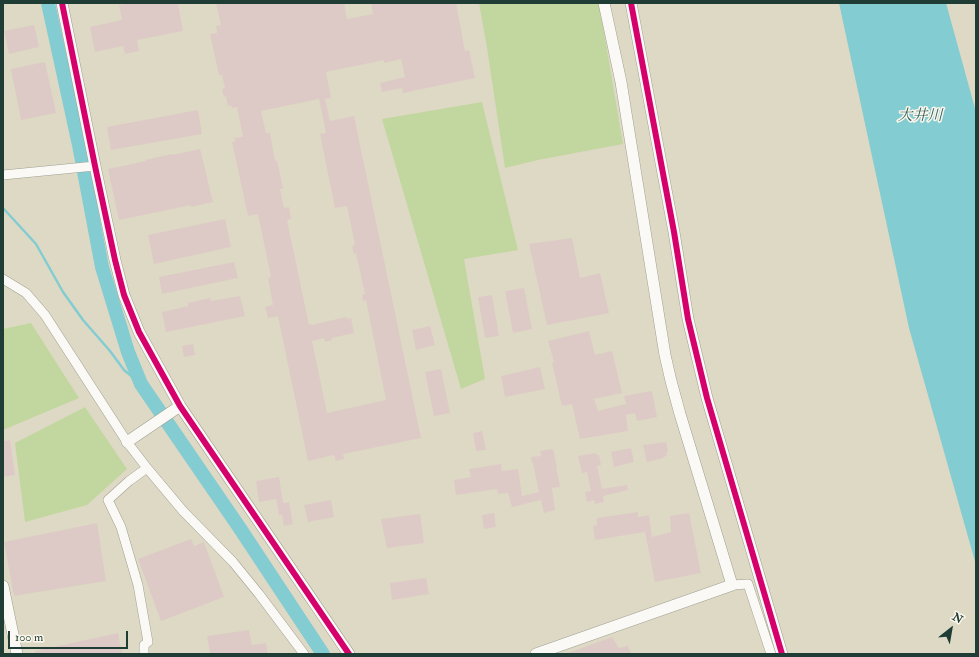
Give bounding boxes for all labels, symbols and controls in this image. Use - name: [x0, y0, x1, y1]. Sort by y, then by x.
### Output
- water label: 大井川: [898, 108, 942, 126]
- north arrow: [931, 609, 971, 649]
- text: N: [950, 610, 965, 626]
- scale bar: [10, 623, 130, 649]
- text: 100 m: [15, 630, 43, 645]

